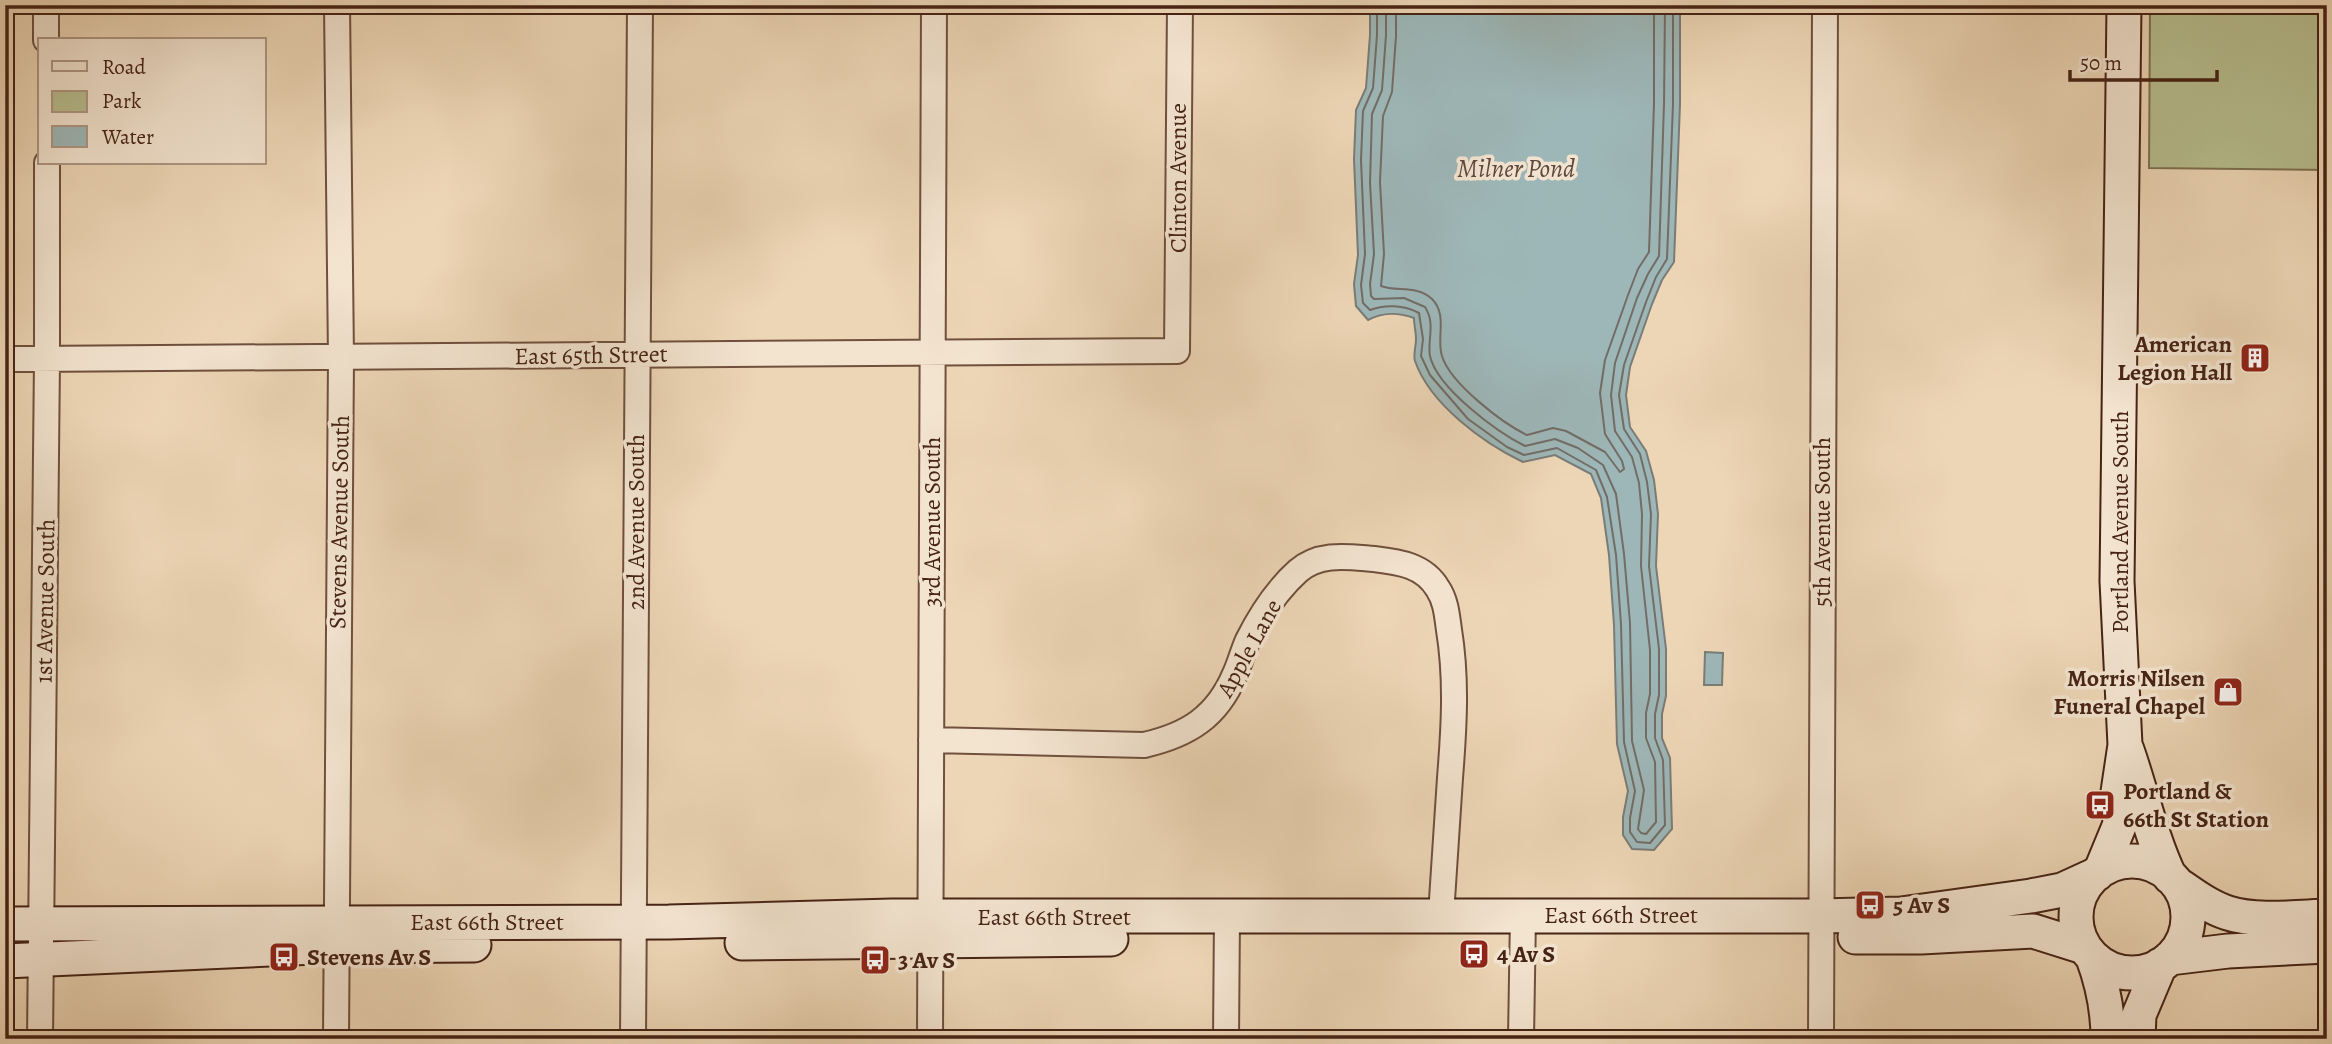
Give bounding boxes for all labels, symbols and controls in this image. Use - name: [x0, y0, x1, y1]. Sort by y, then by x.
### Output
- legend: [38, 38, 266, 164]
- scale bar: [2070, 38, 2216, 82]
- text: 50 m: [2080, 49, 2122, 77]
- text: Road: [102, 53, 146, 81]
- text: Park: [102, 87, 142, 115]
- street label: Clinton Avenue: [1162, 103, 1194, 253]
- text: Water: [101, 123, 154, 151]
- water label: Milner Pond: [1457, 151, 1575, 186]
- place label: American Legion Hall: [2117, 328, 2233, 388]
- street label: East 65th Street: [514, 338, 668, 372]
- building icon: American Legion Hall: [2238, 341, 2272, 375]
- street label: Portland Avenue South: [2104, 410, 2136, 634]
- street label: Stevens Avenue South: [321, 414, 357, 629]
- street label: 2nd Avenue South: [620, 434, 652, 610]
- street label: 3rd Avenue South: [916, 436, 948, 607]
- street label: 5th Avenue South: [1806, 437, 1838, 607]
- street label: 1st Avenue South: [28, 518, 62, 684]
- street label: Apple Lane: [1208, 593, 1289, 704]
- place label: Morris Nilsen Funeral Chapel: [2053, 662, 2206, 722]
- shop icon: Morris Nilsen Funeral Chapel: [2211, 675, 2245, 709]
- place label: Portland & 66th St Station: [2123, 775, 2270, 835]
- bus stop icon: Portland & 66th St Station: [2083, 788, 2117, 822]
- bus stop icon: 5 Av S: [1853, 888, 1887, 922]
- place label: 5 Av S: [1893, 889, 1950, 921]
- street label: East 66th Street: [1544, 899, 1698, 931]
- street label: East 66th Street: [977, 901, 1131, 933]
- street label: East 66th Street: [410, 906, 564, 938]
- bus stop icon: 4 Av S: [1457, 937, 1491, 971]
- place label: 4 Av S: [1497, 938, 1555, 970]
- bus stop icon: Stevens Av S: [267, 940, 301, 974]
- place label: Stevens Av S: [307, 941, 431, 973]
- bus stop icon: 3 Av S: [858, 943, 892, 977]
- place label: 3 Av S: [898, 944, 955, 976]

